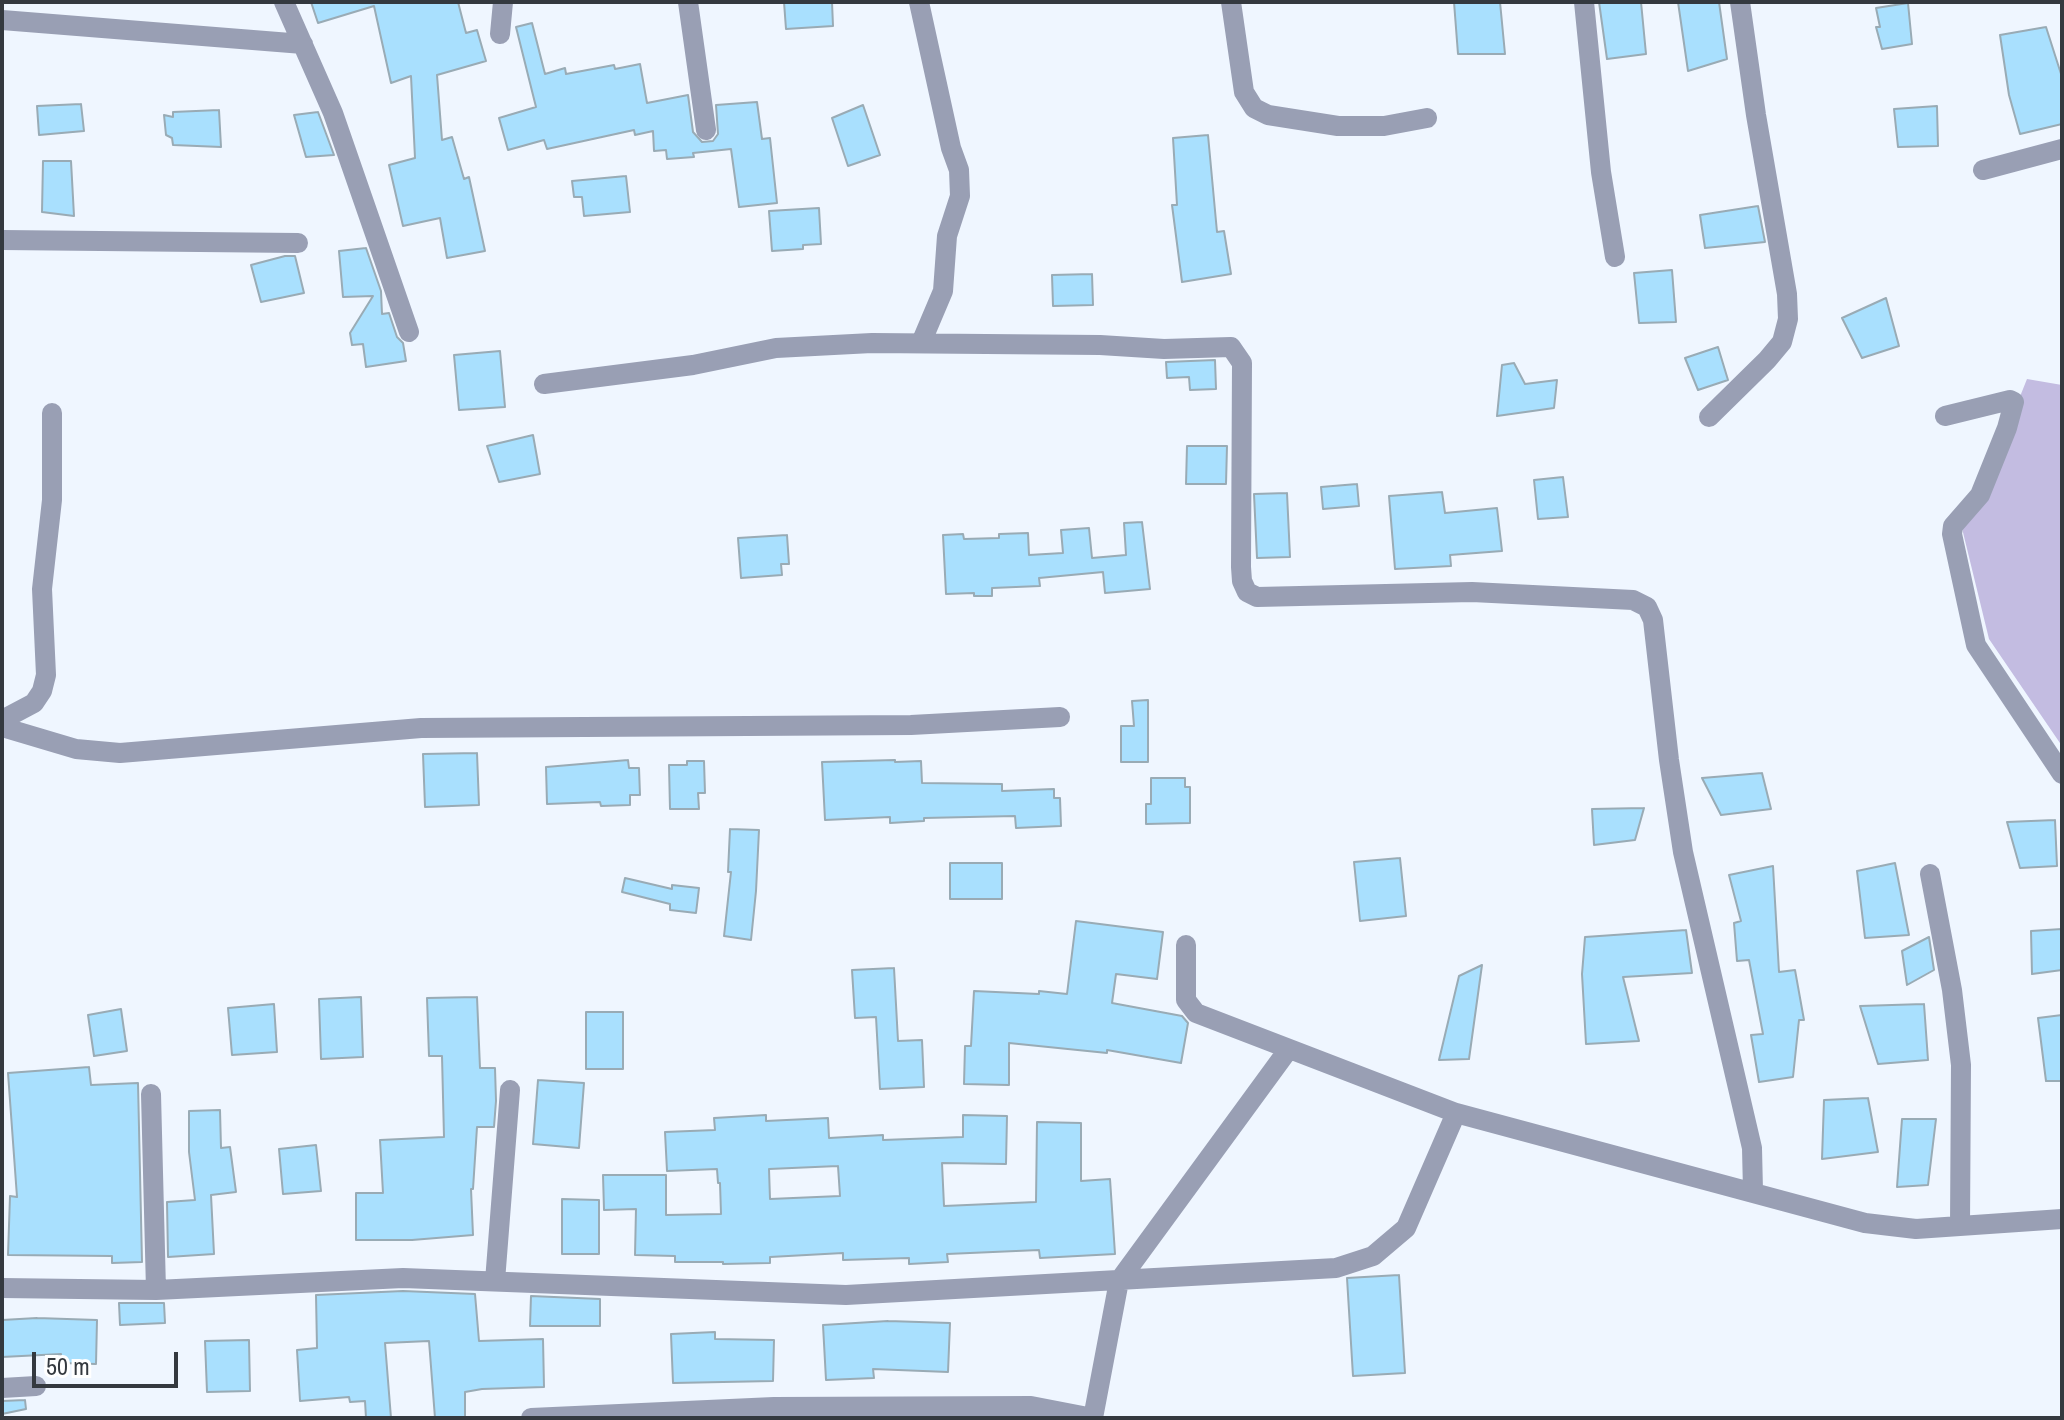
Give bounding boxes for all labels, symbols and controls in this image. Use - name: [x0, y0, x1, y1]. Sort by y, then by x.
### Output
- scale bar: [36, 1336, 182, 1386]
- text: 50 m: [46, 1350, 90, 1382]

